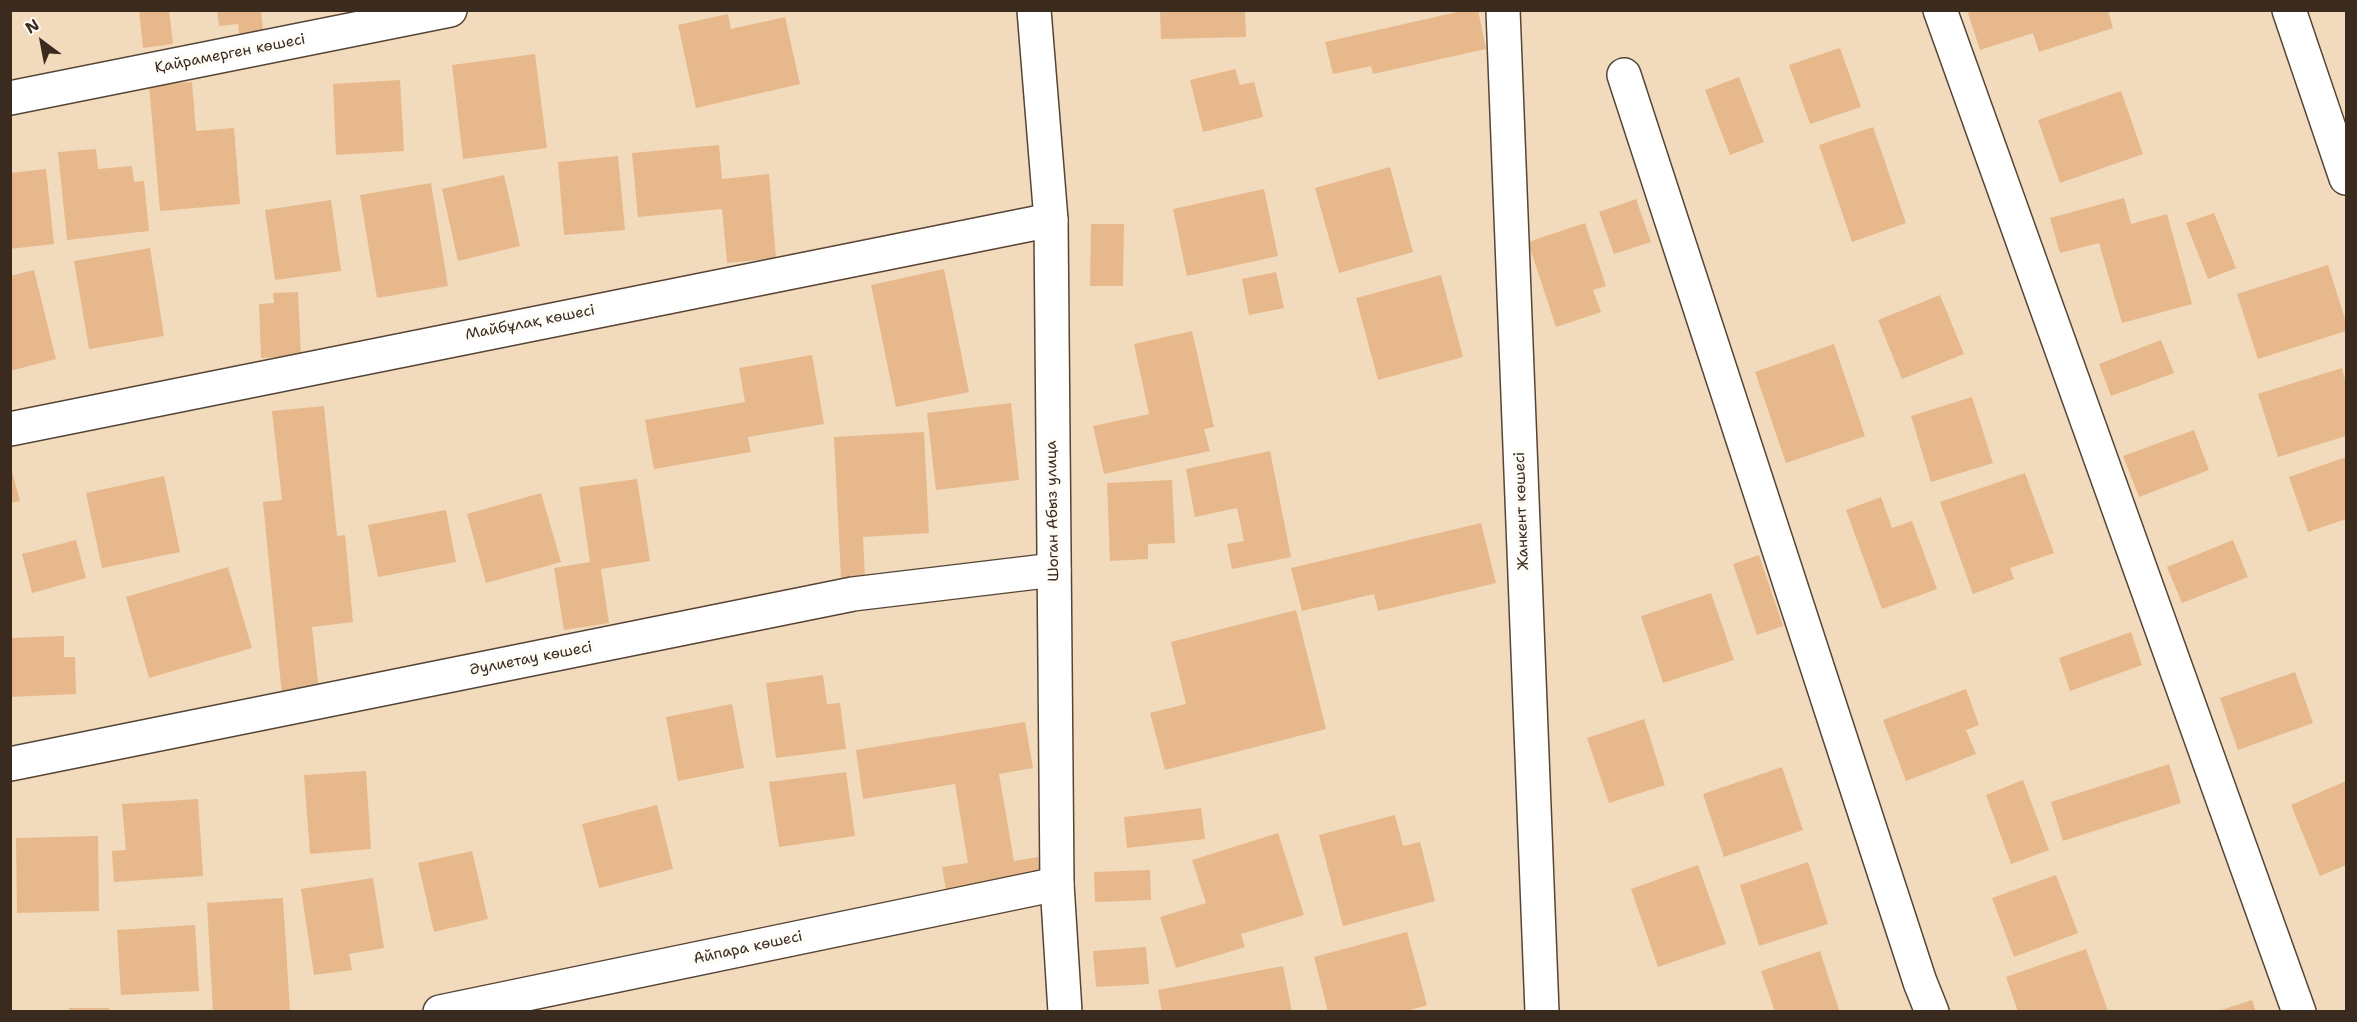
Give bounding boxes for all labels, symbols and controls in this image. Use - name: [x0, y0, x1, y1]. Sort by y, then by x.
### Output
- north arrow: [12, 12, 72, 72]
- text: N: [21, 14, 43, 39]
- street label: Қайрамерген көшесі: [153, 31, 307, 77]
- street label: Майбұлақ көшесі: [464, 302, 596, 344]
- street label: Шоган Абыз улица: [1043, 440, 1063, 582]
- street label: Жанкент көшесі: [1511, 451, 1533, 571]
- street label: Әулиетау көшесі: [468, 638, 594, 680]
- street label: Айпара көшесі: [692, 928, 804, 968]

